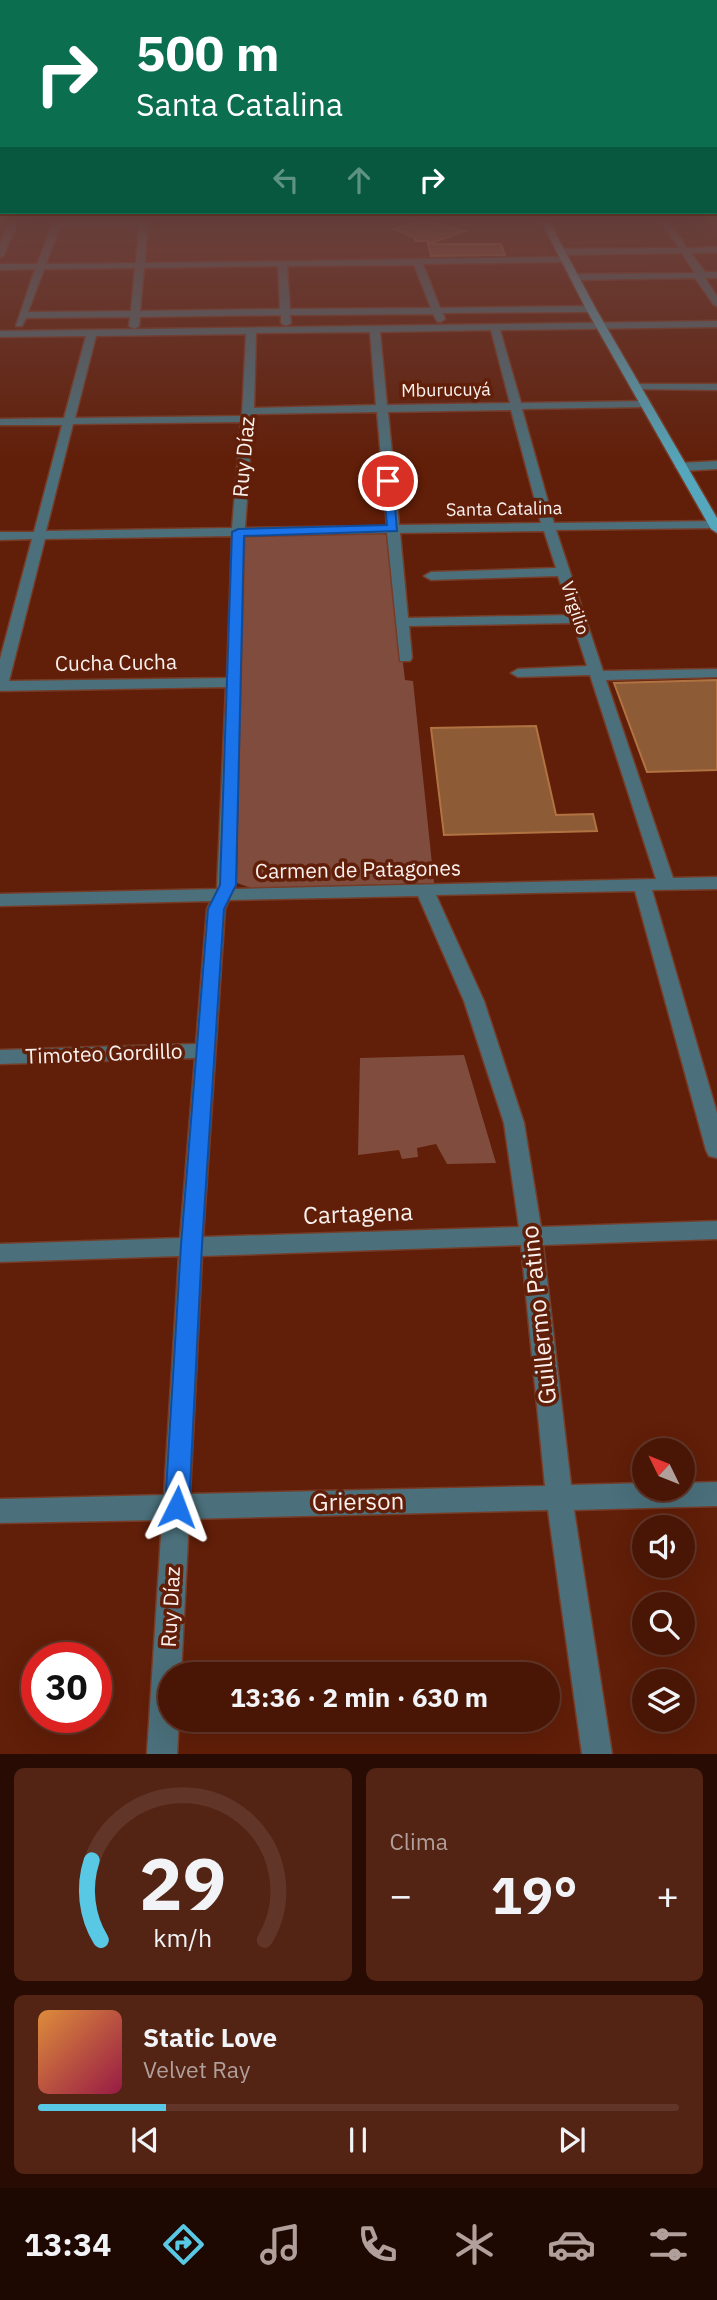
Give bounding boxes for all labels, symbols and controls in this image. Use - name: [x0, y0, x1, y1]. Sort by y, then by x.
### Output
- text: 500 m: [136, 21, 280, 84]
- icon: right: [21, 28, 112, 119]
- text: Santa Catalina: [136, 83, 343, 125]
- icon: left: [267, 161, 305, 199]
- icon: ahead: [340, 161, 378, 199]
- icon: right: [413, 161, 451, 199]
- street label: Mburucuyá: [401, 377, 491, 402]
- street label: Ruy Díaz: [226, 415, 261, 499]
- pin: [358, 451, 418, 511]
- icon: arrive: [369, 462, 407, 500]
- street label: Santa Catalina: [446, 496, 563, 521]
- street label: Virgilio: [556, 578, 595, 638]
- street label: Cucha Cucha: [55, 647, 177, 677]
- street label: Carmen de Patagones: [255, 853, 461, 885]
- street label: Timoteo Gordillo: [25, 1036, 183, 1070]
- street label: Cartagena: [302, 1195, 414, 1231]
- street label: Guillermo Patino: [513, 1224, 563, 1406]
- north arrow: [632, 1438, 695, 1502]
- map controls: [632, 1438, 695, 1732]
- position arrow: [140, 1470, 214, 1544]
- street label: Grierson: [312, 1484, 404, 1518]
- button: sound: [632, 1515, 695, 1578]
- street label: Ruy Díaz: [154, 1565, 186, 1648]
- button: search: [632, 1592, 695, 1655]
- speed limit sign: 30: [21, 1642, 112, 1733]
- button: layers: [632, 1669, 695, 1732]
- text: 13:36 · 2 min · 630 m: [230, 1680, 488, 1714]
- text: Clima: [390, 1826, 448, 1856]
- text: 29: [139, 1836, 226, 1931]
- text: 19°: [491, 1861, 578, 1928]
- text: −: [390, 1870, 412, 1919]
- text: +: [656, 1870, 679, 1919]
- text: km/h: [153, 1921, 212, 1954]
- text: Static Love: [143, 2020, 277, 2054]
- text: Velvet Ray: [143, 2054, 250, 2084]
- icon: previous: [126, 2121, 164, 2159]
- icon: pause: [339, 2121, 377, 2159]
- icon: next: [553, 2121, 591, 2159]
- icon: directions: [159, 2220, 208, 2269]
- icon: music: [256, 2220, 305, 2269]
- icon: phone: [353, 2220, 402, 2269]
- icon: climate: [450, 2220, 499, 2269]
- icon: car: [547, 2220, 596, 2269]
- icon: filters: [644, 2220, 693, 2269]
- text: 13:34: [24, 2223, 111, 2265]

